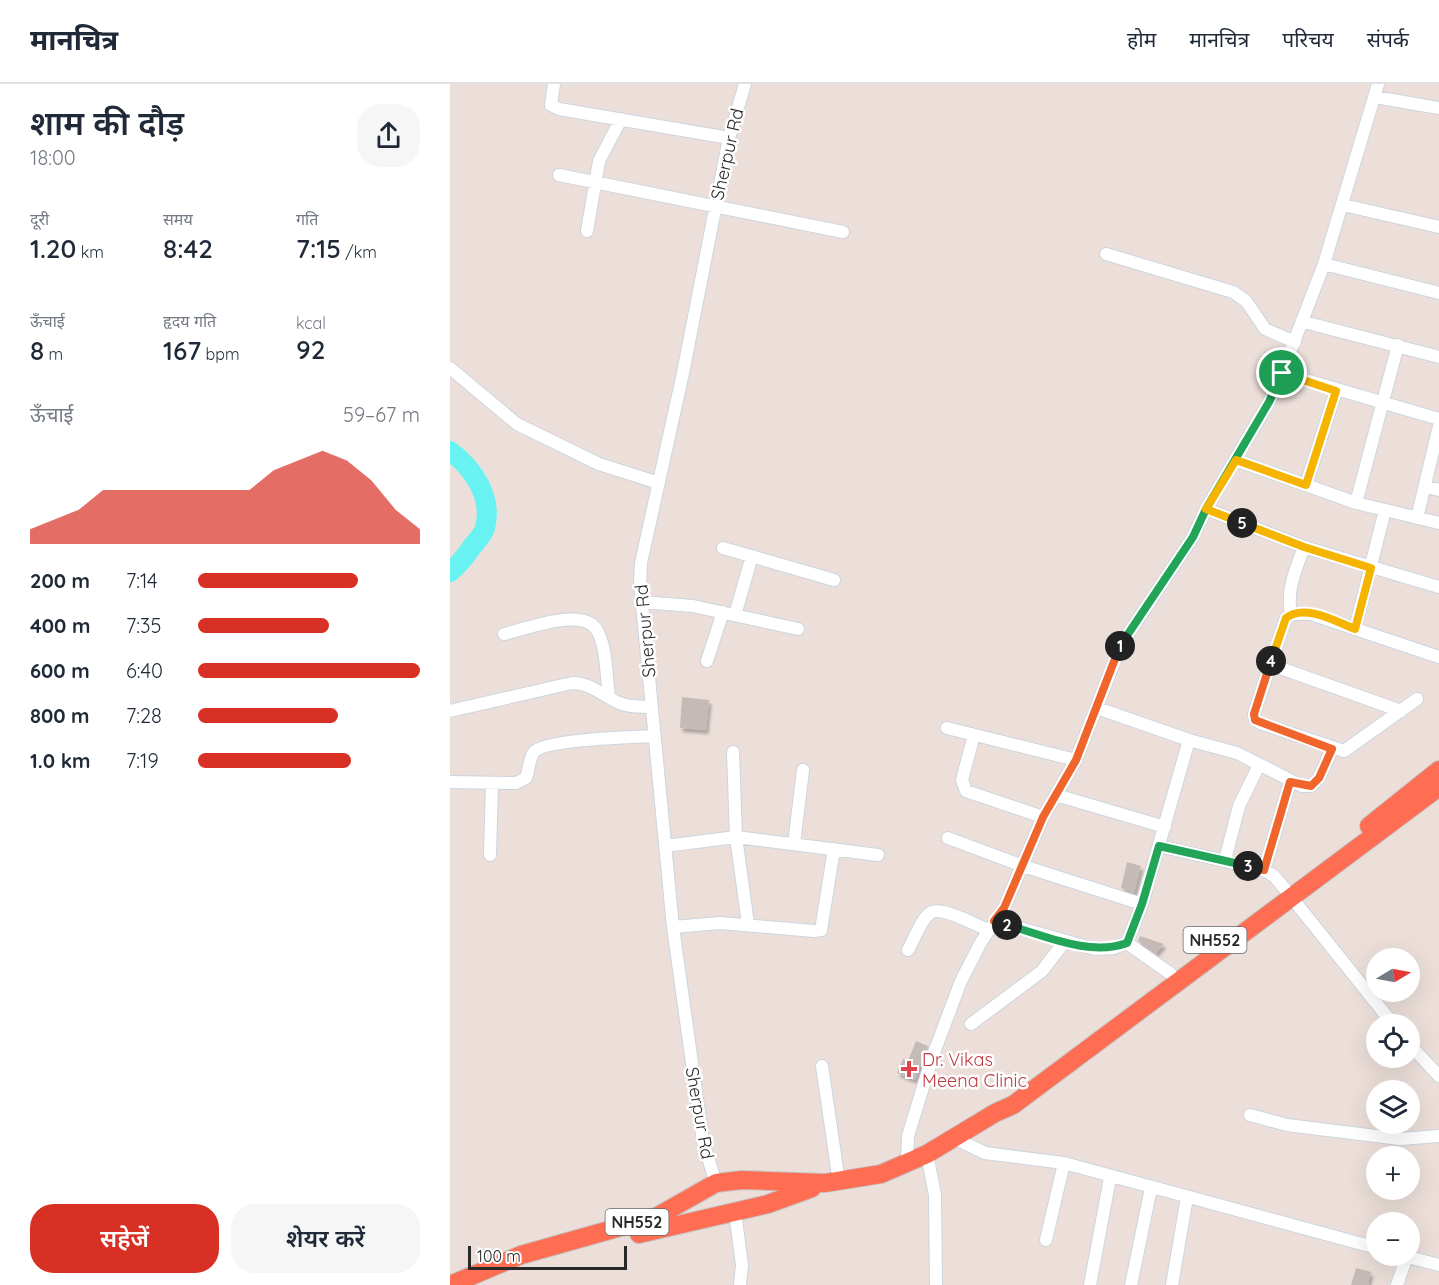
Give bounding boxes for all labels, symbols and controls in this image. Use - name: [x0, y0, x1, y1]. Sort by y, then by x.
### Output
- text: मानचित्र: [30, 22, 118, 57]
- text: होम: [1127, 26, 1156, 52]
- text: मानचित्र: [1189, 26, 1249, 52]
- text: परिचय: [1282, 26, 1334, 52]
- text: संपर्क: [1367, 26, 1409, 52]
- text: शाम की दौड़: [30, 102, 184, 143]
- button: share: [357, 104, 420, 167]
- street label: Sherpur Rd: [705, 106, 749, 202]
- text: 18:00: [30, 145, 76, 170]
- text: दूरी: [30, 209, 49, 229]
- text: समय: [163, 209, 193, 229]
- text: गति: [296, 209, 318, 229]
- text: 1.20: [30, 232, 76, 265]
- text: 8:42: [163, 232, 213, 265]
- text: 7:15: [296, 232, 341, 265]
- text: km: [76, 242, 104, 262]
- text: /km: [341, 242, 377, 262]
- text: ऊँचाई: [30, 311, 65, 331]
- text: हृदय गति: [163, 311, 216, 331]
- text: kcal: [296, 313, 326, 333]
- text: 92: [296, 333, 325, 366]
- text: 8: [30, 334, 44, 367]
- text: 167: [163, 334, 201, 367]
- text: m: [44, 344, 63, 364]
- text: bpm: [201, 344, 240, 364]
- pin: [1256, 347, 1307, 398]
- icon: arrive: [1265, 356, 1298, 389]
- text: ऊँचाई: [30, 402, 73, 427]
- text: 59–67 m: [343, 402, 420, 427]
- pin: 5: [1227, 508, 1257, 538]
- text: 5: [1237, 513, 1247, 533]
- text: 200 m: [30, 568, 90, 593]
- text: 7:14: [126, 568, 158, 593]
- street label: Sherpur Rd: [629, 584, 661, 678]
- text: 400 m: [30, 613, 90, 638]
- text: 7:35: [126, 613, 161, 638]
- pin: 1: [1105, 631, 1135, 661]
- text: 1: [1117, 636, 1123, 656]
- pin: 4: [1256, 646, 1286, 676]
- text: 4: [1266, 651, 1276, 671]
- text: 600 m: [30, 658, 90, 683]
- text: 6:40: [126, 658, 163, 683]
- text: 800 m: [30, 703, 90, 728]
- text: 7:28: [126, 703, 162, 728]
- text: 1.0 km: [30, 748, 90, 773]
- text: 7:19: [126, 748, 159, 773]
- pin: 3: [1233, 851, 1263, 881]
- text: 3: [1244, 856, 1252, 876]
- pin: 2: [992, 910, 1022, 940]
- text: 2: [1002, 915, 1012, 935]
- road number: NH552: [1184, 927, 1246, 953]
- north arrow: [1366, 948, 1420, 1002]
- map controls: [1366, 948, 1420, 1266]
- button: locate: [1366, 1014, 1420, 1068]
- place label: Dr. Vikas Meena Clinic: [922, 1048, 1027, 1092]
- marker: Dr. Vikas Meena Clinic: [900, 1060, 918, 1078]
- street label: Sherpur Rd: [681, 1065, 719, 1161]
- button: layers: [1366, 1080, 1420, 1134]
- button: +: [1366, 1146, 1420, 1200]
- button: सहेजें: [30, 1204, 219, 1273]
- button: शेयर करें: [231, 1204, 420, 1273]
- road number: NH552: [606, 1209, 669, 1235]
- button: −: [1366, 1212, 1420, 1266]
- scale bar: [468, 1243, 627, 1270]
- text: 100 m: [477, 1246, 521, 1266]

